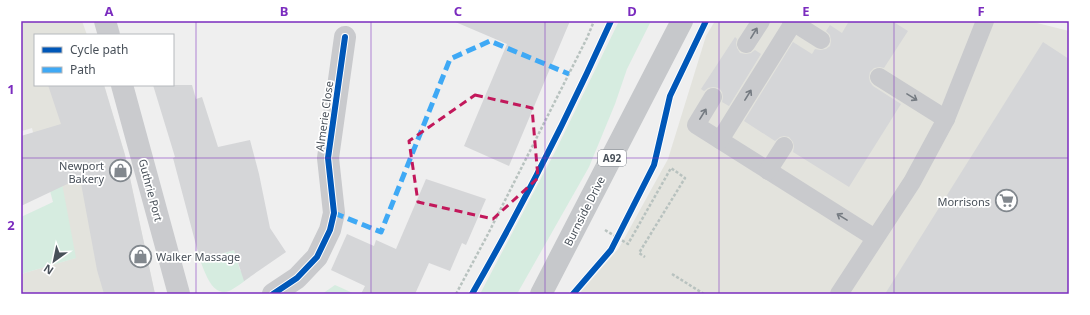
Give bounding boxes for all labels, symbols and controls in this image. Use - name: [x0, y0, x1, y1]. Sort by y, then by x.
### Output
- text: A: [105, 2, 114, 20]
- text: B: [280, 2, 288, 20]
- text: C: [454, 2, 462, 20]
- text: D: [627, 2, 637, 20]
- text: E: [802, 2, 810, 20]
- text: F: [977, 2, 985, 20]
- one-way arrow: [750, 27, 758, 39]
- legend: [34, 34, 174, 86]
- text: Cycle path: [70, 41, 128, 58]
- text: Path: [70, 61, 96, 78]
- text: 1: [7, 80, 15, 98]
- street label: Almerie Close: [312, 80, 336, 152]
- one-way arrow: [744, 90, 752, 101]
- one-way arrow: [906, 94, 918, 102]
- one-way arrow: [699, 108, 707, 120]
- road number: A92: [598, 150, 626, 166]
- street label: Guthrie Port: [135, 157, 167, 223]
- place label: Newport Bakery: [59, 158, 104, 186]
- shop icon: Newport Bakery: [107, 158, 133, 184]
- street label: Burnside Drive: [560, 174, 608, 248]
- supermarket icon: Morrisons: [993, 188, 1019, 214]
- place label: Morrisons: [937, 194, 990, 209]
- one-way arrow: [837, 213, 848, 221]
- text: 2: [7, 216, 15, 234]
- north arrow: [34, 241, 74, 281]
- shop icon: Walker Massage: [127, 243, 153, 269]
- place label: Walker Massage: [156, 249, 240, 264]
- text: N: [40, 261, 56, 279]

